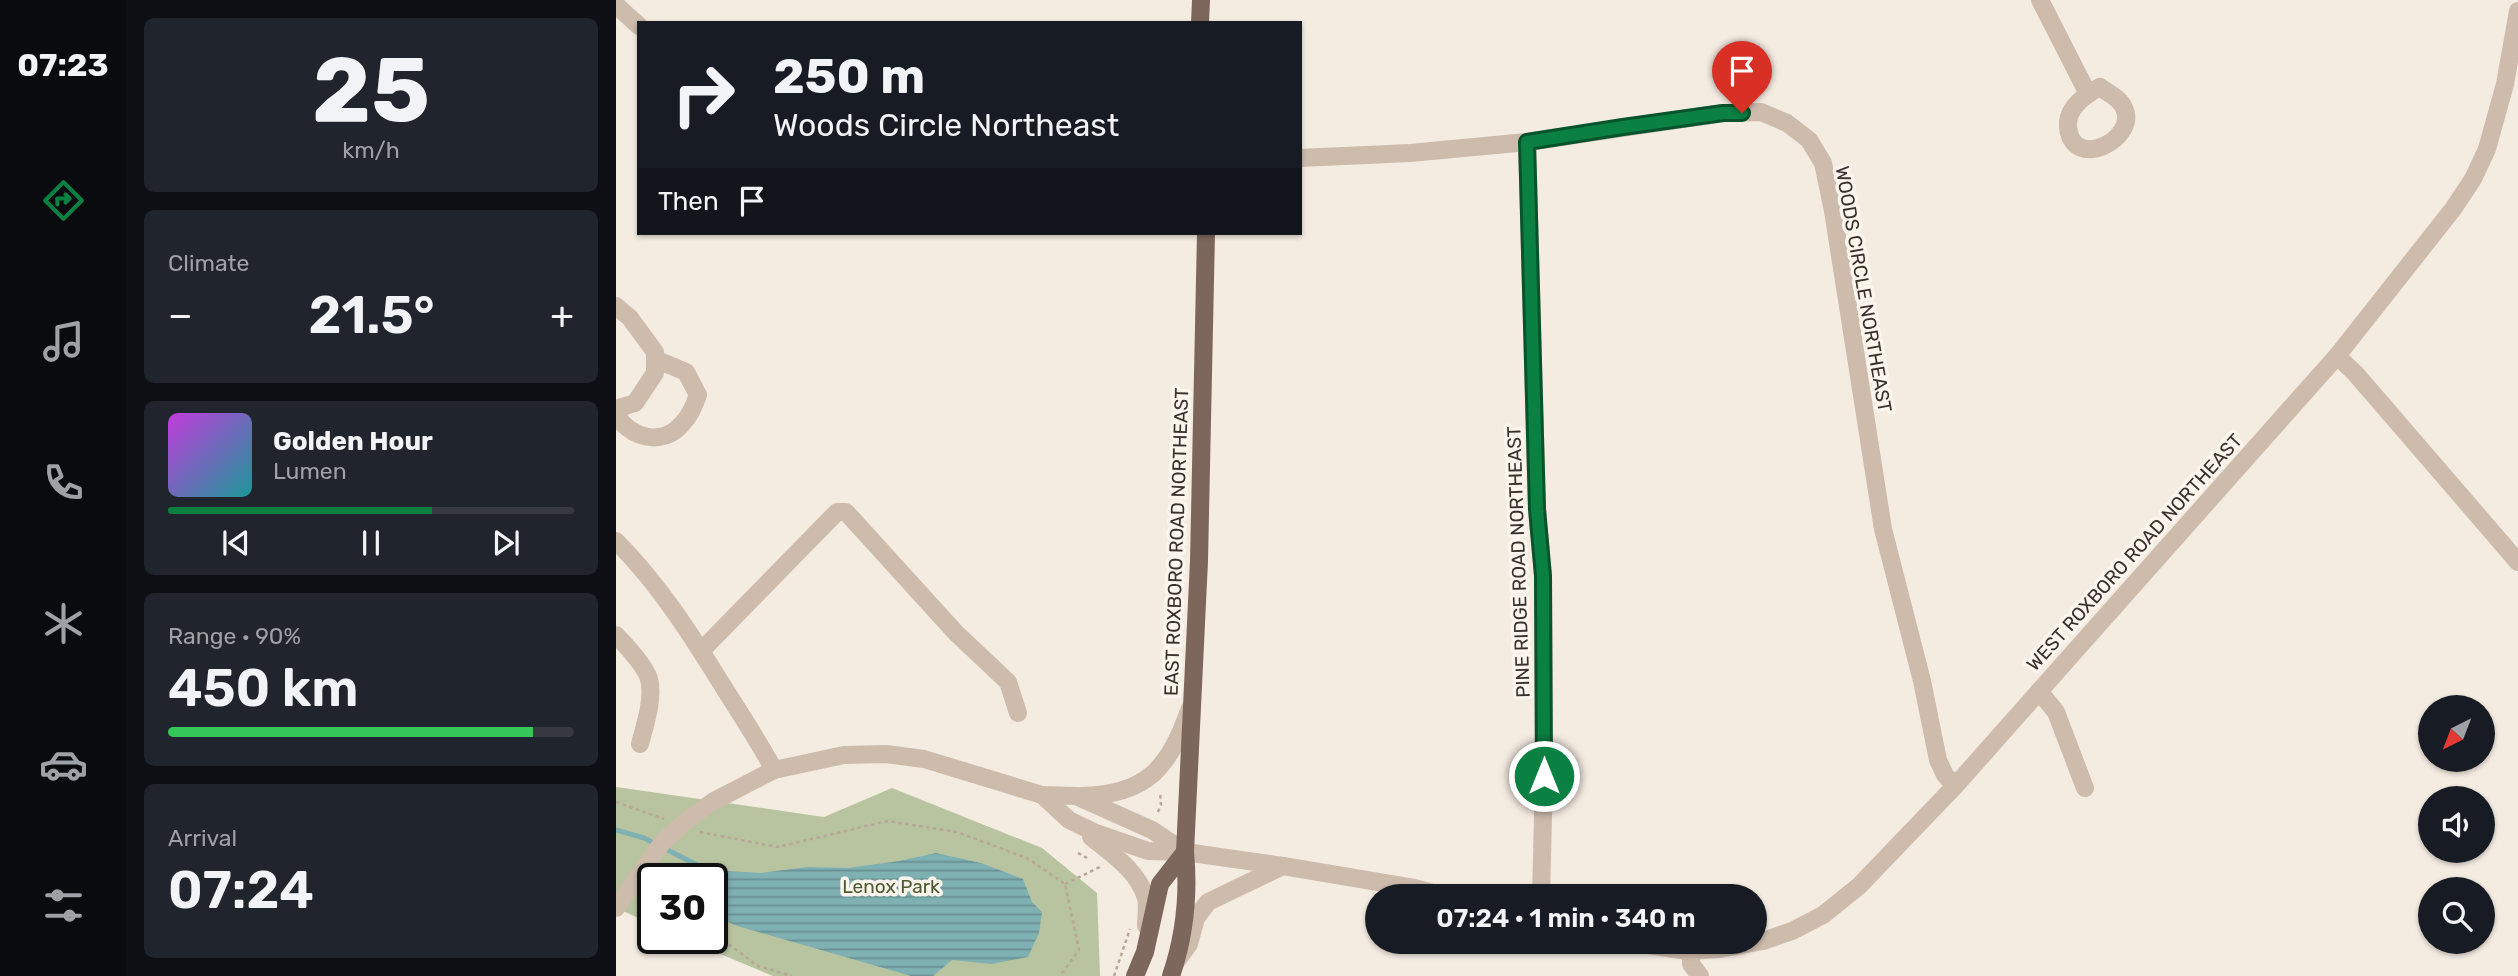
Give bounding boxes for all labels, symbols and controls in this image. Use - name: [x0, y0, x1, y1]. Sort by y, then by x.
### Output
- text: 25: [312, 36, 430, 144]
- pin: [1712, 41, 1772, 113]
- text: 07:23: [17, 46, 109, 84]
- text: 250 m: [773, 47, 925, 105]
- icon: right: [658, 49, 749, 140]
- icon: arrive: [1723, 52, 1761, 90]
- text: Woods Circle Northeast: [773, 106, 1119, 144]
- text: km/h: [342, 136, 400, 164]
- street label: WOODS CIRCLE NORTHEAST: [1830, 164, 1897, 414]
- icon: directions: [39, 176, 88, 225]
- icon: arrive: [733, 182, 771, 220]
- text: Then: [658, 186, 719, 217]
- text: Climate: [168, 249, 249, 277]
- text: 21.5°: [308, 284, 435, 346]
- text: −: [168, 292, 193, 338]
- text: +: [550, 292, 574, 338]
- icon: music: [39, 317, 88, 366]
- street label: EAST ROXBORO ROAD NORTHEAST: [1160, 387, 1193, 697]
- text: Golden Hour: [273, 426, 433, 457]
- street label: PINE RIDGE ROAD NORTHEAST: [1502, 426, 1535, 698]
- street label: WEST ROXBORO ROAD NORTHEAST: [2022, 429, 2247, 676]
- text: Lumen: [273, 457, 347, 485]
- icon: phone: [39, 458, 88, 507]
- icon: previous: [217, 524, 255, 562]
- icon: pause: [352, 524, 390, 562]
- icon: next: [487, 524, 525, 562]
- icon: climate: [39, 599, 88, 648]
- text: Range · 90%: [168, 622, 301, 650]
- text: 450 km: [168, 657, 359, 719]
- north arrow: [2418, 695, 2496, 772]
- map controls: [2418, 695, 2495, 954]
- position arrow: [1507, 739, 1581, 813]
- icon: car: [39, 740, 88, 789]
- button: sound: [2418, 786, 2495, 863]
- text: Arrival: [168, 824, 237, 852]
- text: 07:24: [168, 859, 314, 921]
- speed limit sign: 30: [637, 863, 728, 954]
- park label: Lenox Park: [842, 875, 940, 898]
- button: search: [2418, 877, 2495, 954]
- icon: filters: [39, 881, 88, 930]
- text: 07:24 · 1 min · 340 m: [1436, 903, 1696, 934]

